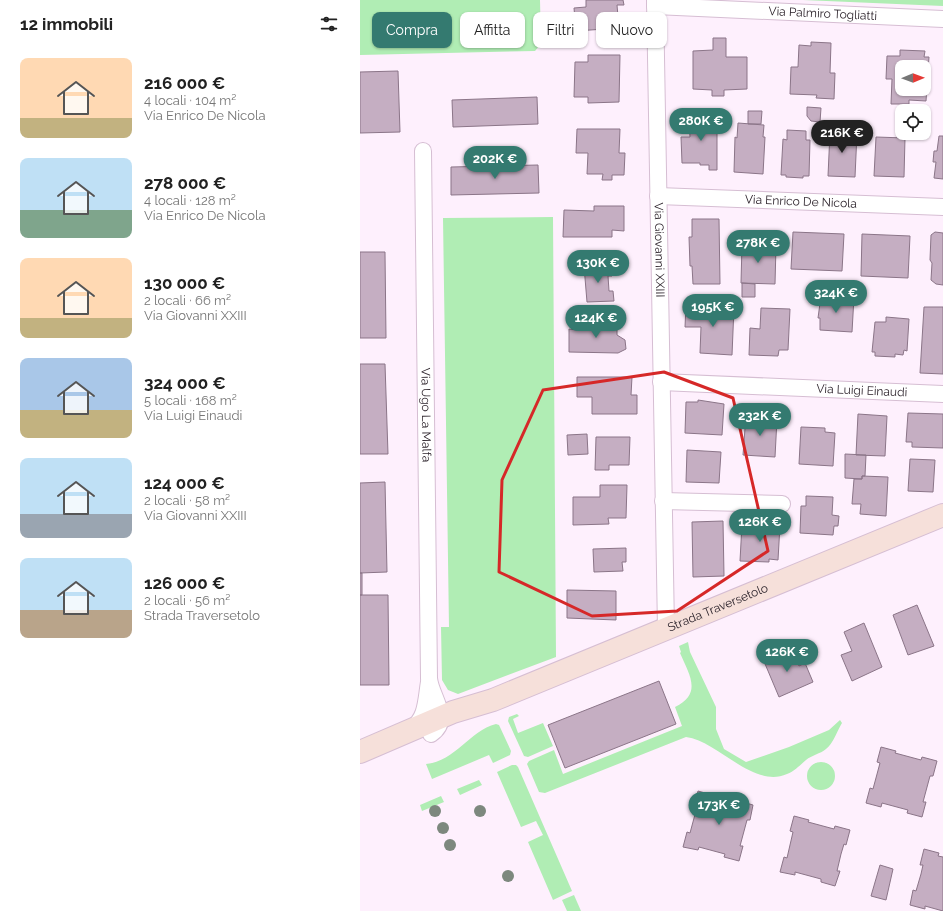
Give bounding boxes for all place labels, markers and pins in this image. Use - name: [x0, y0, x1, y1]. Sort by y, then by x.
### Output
- pin: 280K €: [668, 108, 734, 142]
- pin: 216K €: [809, 120, 875, 154]
- pin: 202K €: [462, 146, 528, 180]
- pin: 278K €: [725, 230, 791, 264]
- pin: 130K €: [565, 250, 631, 284]
- pin: 324K €: [803, 280, 869, 314]
- pin: 195K €: [680, 294, 746, 328]
- pin: 124K €: [563, 305, 629, 339]
- pin: 232K €: [727, 403, 793, 437]
- pin: 126K €: [727, 509, 793, 543]
- pin: 126K €: [754, 639, 820, 673]
- pin: 173K €: [686, 792, 752, 826]

